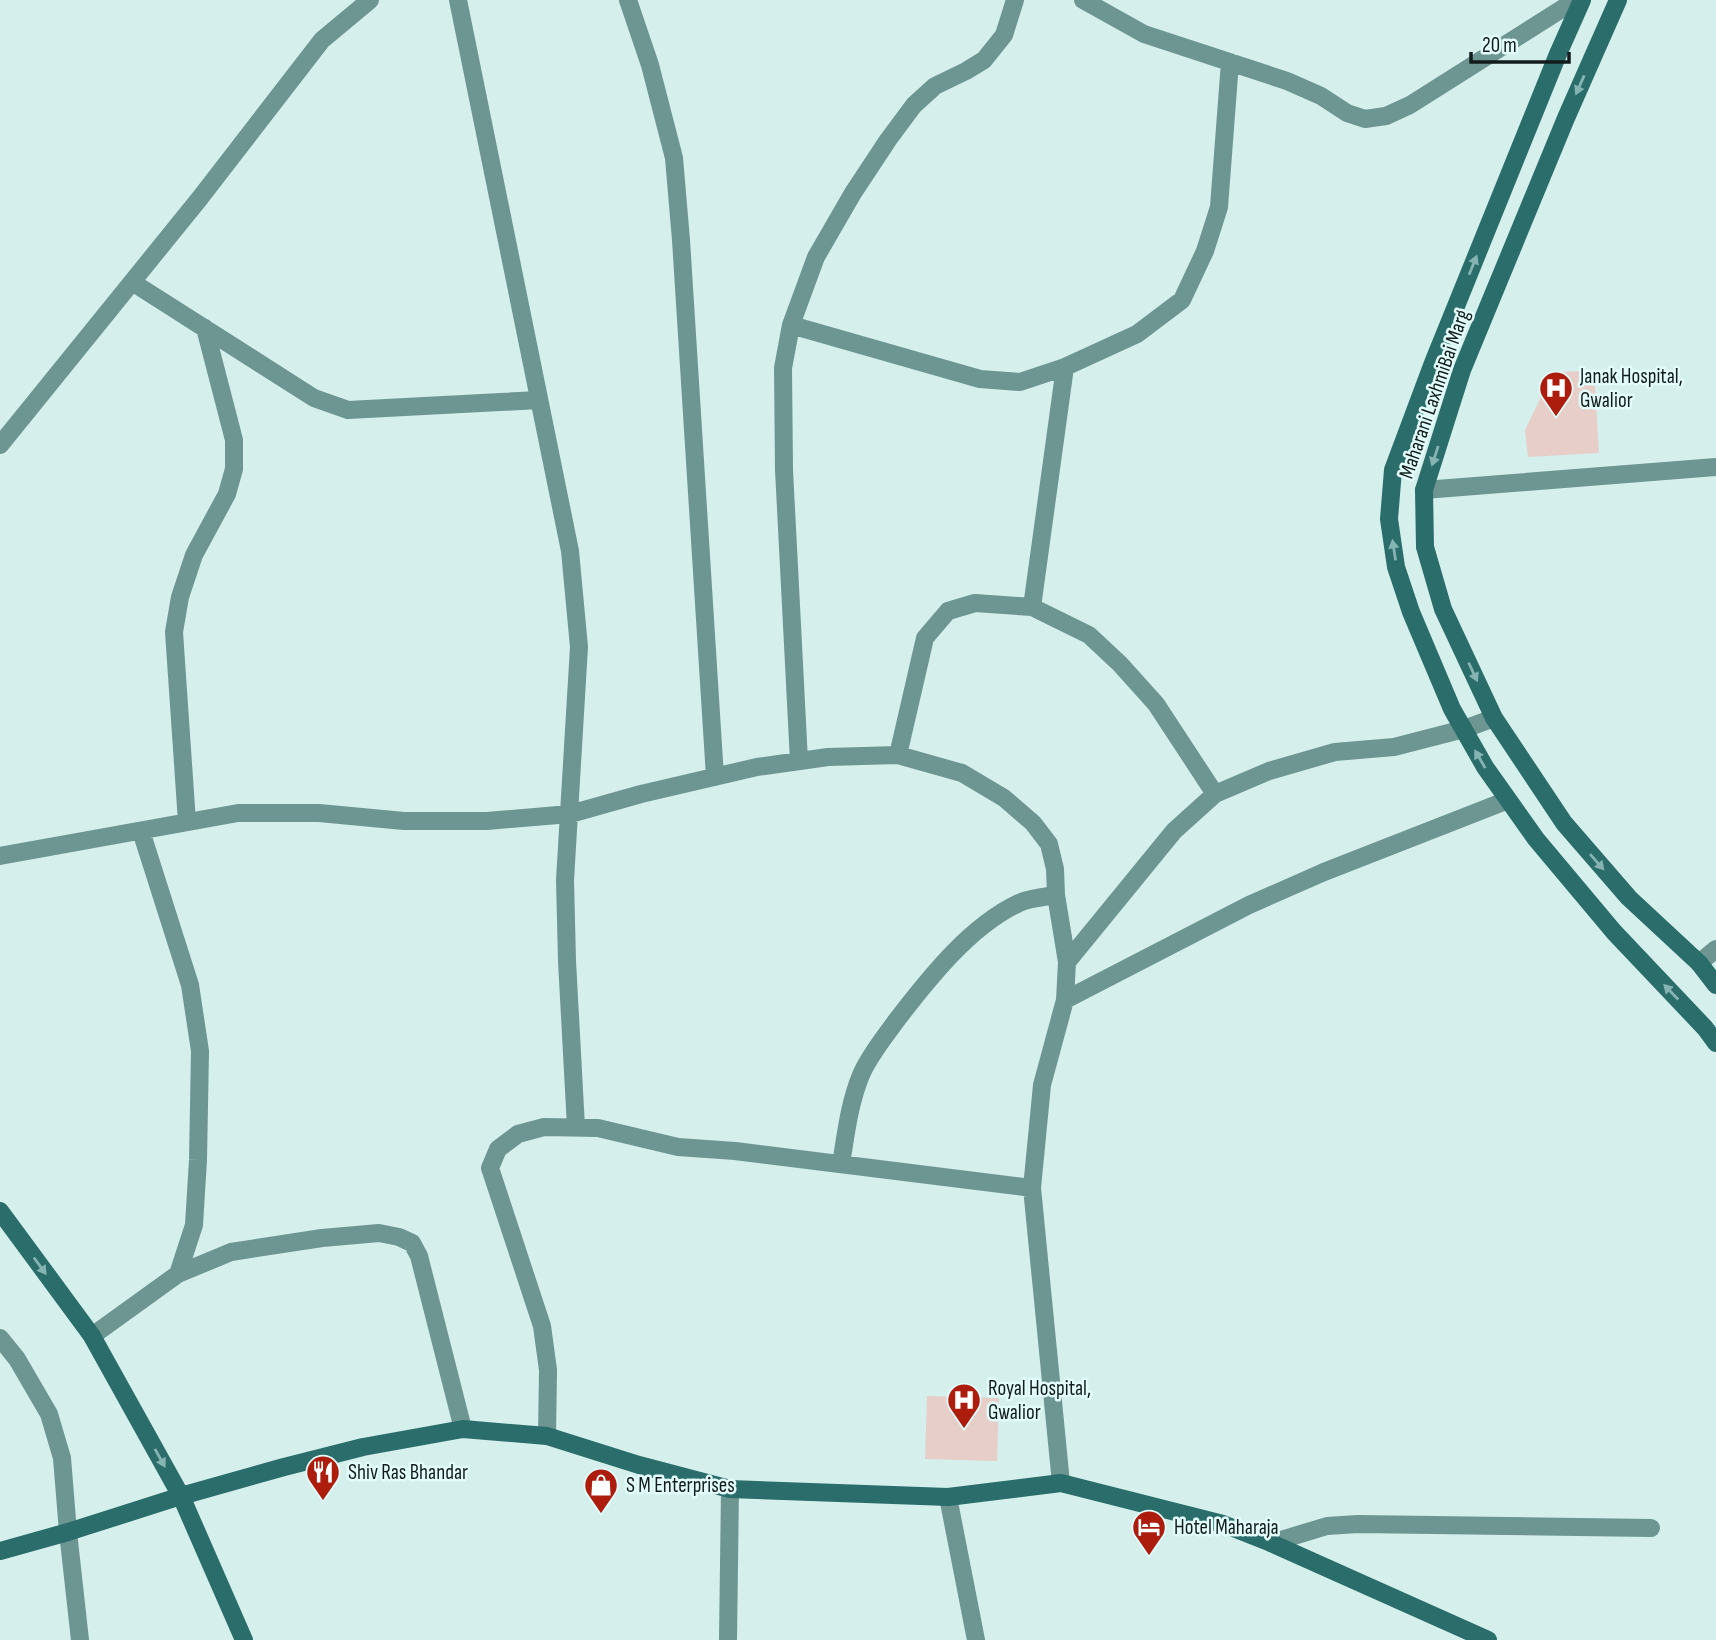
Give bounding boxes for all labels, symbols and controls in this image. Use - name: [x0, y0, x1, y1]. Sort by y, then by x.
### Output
- scale bar: [1471, 21, 1569, 65]
- text: 20 m: [1482, 33, 1517, 58]
- one-way arrow: [1574, 74, 1585, 95]
- one-way arrow: [1468, 254, 1479, 275]
- street label: Maharani LaxhmiBai Marg: [1394, 306, 1475, 482]
- place label: Janak Hospital, Gwalior: [1579, 364, 1683, 413]
- hospital icon: Janak Hospital, Gwalior: [1537, 369, 1575, 418]
- one-way arrow: [1429, 446, 1439, 467]
- one-way arrow: [1388, 539, 1399, 561]
- one-way arrow: [1468, 662, 1479, 683]
- one-way arrow: [1474, 750, 1486, 769]
- one-way arrow: [1589, 853, 1604, 870]
- one-way arrow: [1663, 984, 1679, 1001]
- one-way arrow: [33, 1256, 48, 1274]
- place label: Royal Hospital, Gwalior: [988, 1376, 1091, 1425]
- hospital icon: Royal Hospital, Gwalior: [945, 1381, 983, 1430]
- one-way arrow: [154, 1449, 166, 1469]
- restaurant icon: Shiv Ras Bhandar: [304, 1453, 342, 1502]
- place label: Shiv Ras Bhandar: [348, 1460, 468, 1485]
- shop icon: S M Enterprises: [582, 1466, 620, 1515]
- place label: S M Enterprises: [626, 1473, 735, 1498]
- hotel icon: Hotel Maharaja: [1130, 1508, 1168, 1557]
- place label: Hotel Maharaja: [1174, 1515, 1279, 1540]

